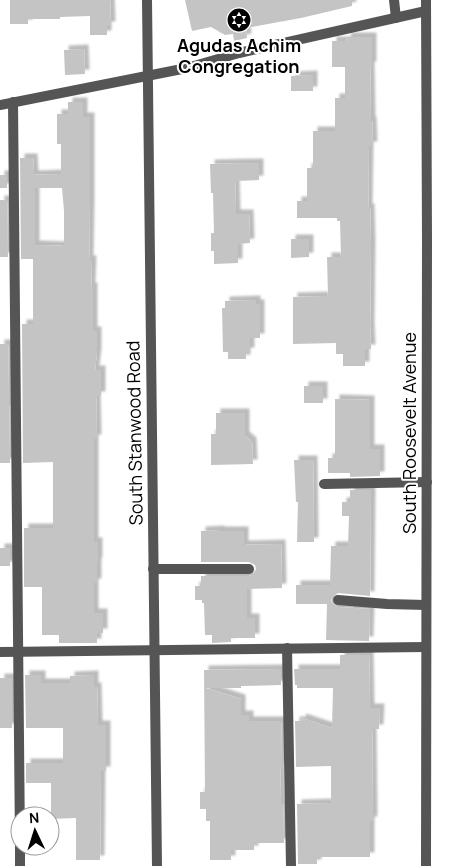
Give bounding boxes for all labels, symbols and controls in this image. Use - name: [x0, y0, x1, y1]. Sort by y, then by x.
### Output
- synagogue icon: Agudas Achim Congregation: [226, 7, 252, 33]
- place label: Agudas Achim Congregation: [177, 33, 301, 78]
- street label: South Roosevelt Avenue: [397, 332, 421, 534]
- street label: South Stanwood Road: [120, 341, 148, 526]
- north arrow: [10, 806, 60, 856]
- text: N: [28, 808, 40, 827]

